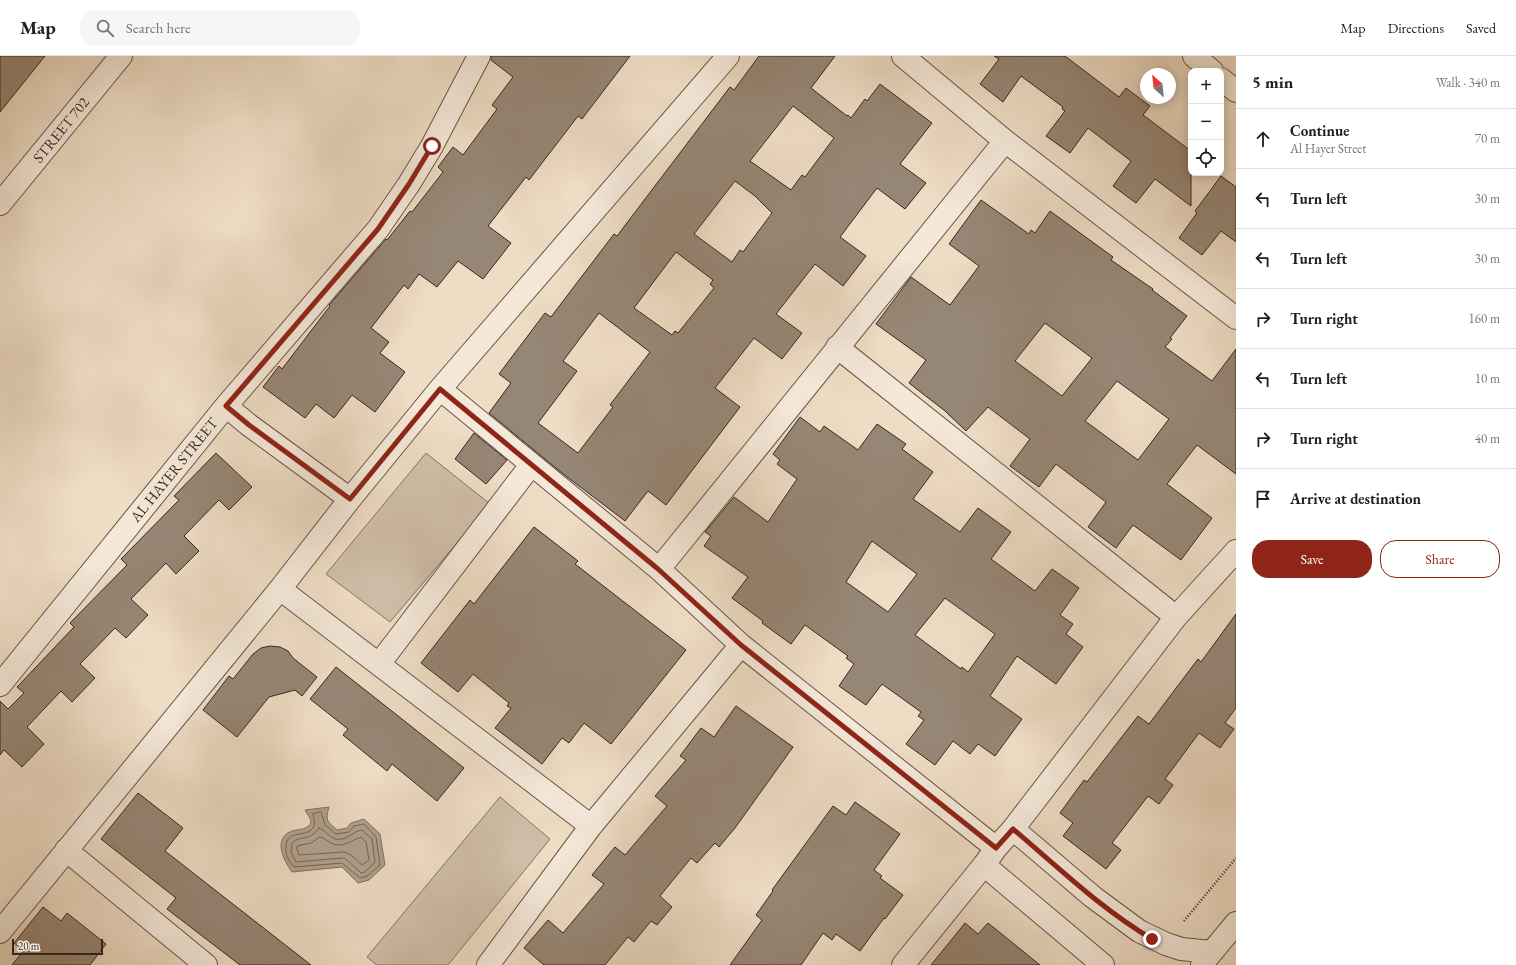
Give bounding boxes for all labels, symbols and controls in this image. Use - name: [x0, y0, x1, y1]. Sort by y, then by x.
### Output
- search box: [80, 10, 360, 46]
- text: Map: [20, 15, 56, 40]
- icon: search: [94, 17, 116, 39]
- text: Search here: [126, 18, 191, 37]
- text: Map: [1340, 19, 1366, 37]
- text: Directions: [1388, 19, 1444, 37]
- text: Saved: [1466, 19, 1496, 37]
- north arrow: [1140, 68, 1176, 104]
- map controls: [1188, 68, 1224, 176]
- button: +: [1188, 68, 1224, 104]
- text: 5 min: [1252, 71, 1293, 93]
- text: Walk · 340 m: [1436, 74, 1500, 91]
- street label: STREET 702: [28, 92, 93, 166]
- button: −: [1188, 104, 1224, 140]
- text: Continue: [1290, 121, 1350, 140]
- icon: ahead: [1252, 128, 1274, 150]
- text: 70 m: [1475, 130, 1500, 147]
- route start: [423, 137, 441, 155]
- button: locate: [1188, 140, 1224, 176]
- text: Al Hayer Street: [1290, 140, 1366, 157]
- icon: left: [1252, 188, 1274, 210]
- text: Turn left: [1290, 189, 1347, 208]
- text: 30 m: [1475, 190, 1500, 207]
- icon: left: [1252, 248, 1274, 270]
- text: Turn left: [1290, 249, 1347, 268]
- text: 30 m: [1475, 250, 1500, 267]
- icon: right: [1252, 308, 1274, 330]
- text: Turn right: [1290, 309, 1358, 328]
- text: 160 m: [1469, 310, 1500, 327]
- icon: left: [1252, 368, 1274, 390]
- text: Turn left: [1290, 369, 1347, 388]
- text: 10 m: [1475, 370, 1500, 387]
- street label: AL HAYER STREET: [125, 413, 222, 527]
- icon: right: [1252, 428, 1274, 450]
- text: Turn right: [1290, 429, 1358, 448]
- text: 40 m: [1475, 430, 1500, 447]
- icon: arrive: [1252, 488, 1274, 510]
- text: Arrive at destination: [1290, 489, 1421, 508]
- button: Save: [1252, 540, 1372, 578]
- button: Share: [1380, 540, 1500, 578]
- route end: [1143, 930, 1161, 948]
- scale bar: [12, 937, 103, 956]
- text: 20 m: [18, 939, 39, 953]

